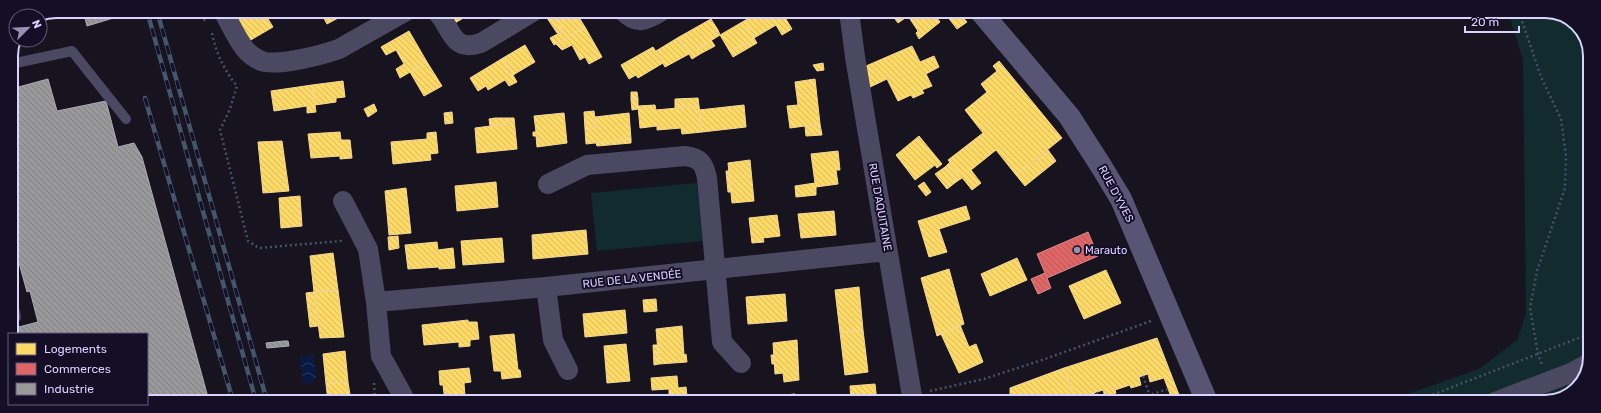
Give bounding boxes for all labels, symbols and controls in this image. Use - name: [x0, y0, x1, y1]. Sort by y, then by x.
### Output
- north arrow: [8, 8, 48, 48]
- scale bar: [1465, 8, 1519, 34]
- text: 20 m: [1471, 15, 1499, 29]
- text: N: [29, 18, 44, 30]
- street label: RUE D'AQUITAINE: [866, 162, 894, 252]
- street label: RUE D'YVES: [1096, 164, 1136, 225]
- place label: Marauto: [1085, 244, 1127, 257]
- marker: Marauto: [1072, 245, 1082, 255]
- street label: RUE DE LA VENDÉE: [582, 267, 682, 291]
- legend: [8, 333, 148, 405]
- text: Logements: [44, 342, 107, 356]
- text: Commerces: [44, 362, 111, 376]
- text: Industrie: [44, 382, 94, 396]

